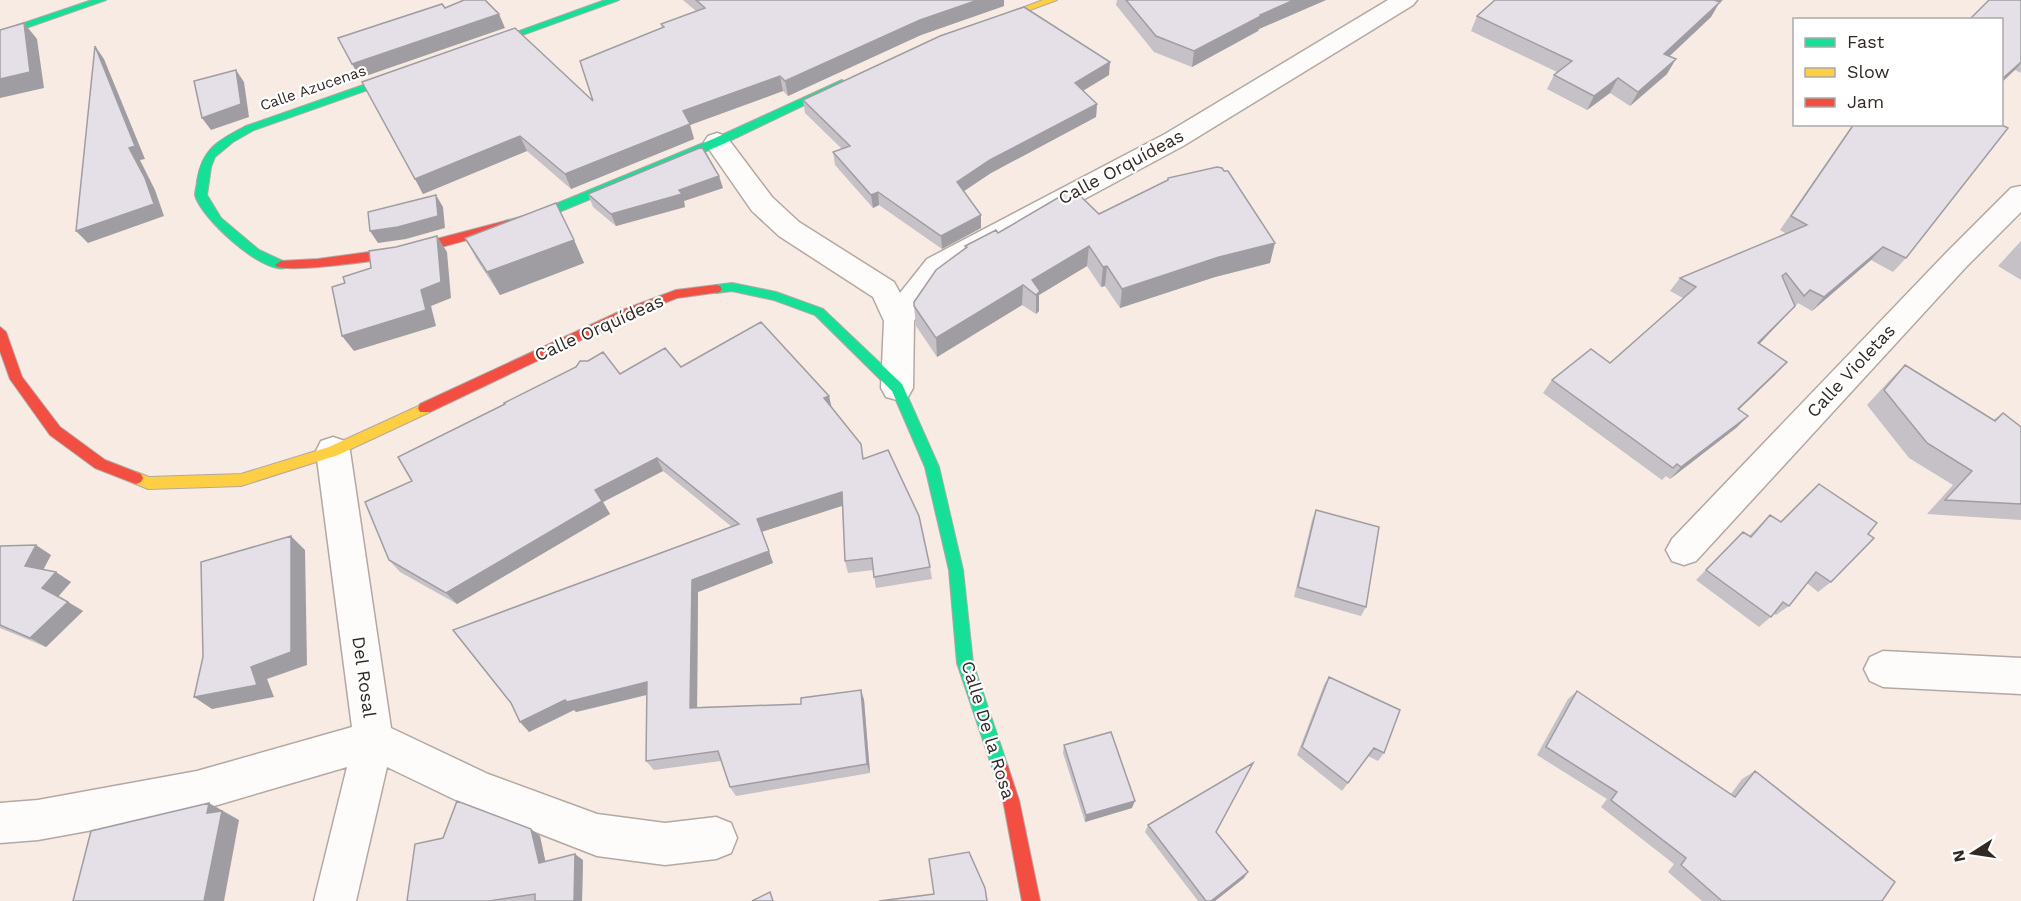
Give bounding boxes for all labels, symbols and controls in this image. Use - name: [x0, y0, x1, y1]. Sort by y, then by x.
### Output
- legend: [1793, 18, 2003, 126]
- text: Fast: [1847, 31, 1885, 52]
- street label: Calle Azucenas: [258, 61, 369, 115]
- text: Slow: [1847, 61, 1890, 82]
- text: Jam: [1847, 91, 1884, 112]
- street label: Calle Orquídeas: [1054, 125, 1187, 208]
- street label: Calle Orquídeas: [531, 290, 667, 365]
- street label: Calle Violetas: [1802, 320, 1899, 422]
- street label: Del Rosal: [348, 635, 381, 719]
- street label: Calle De la Rosa: [958, 658, 1019, 801]
- north arrow: [1943, 823, 2003, 883]
- text: N: [1948, 848, 1969, 864]

